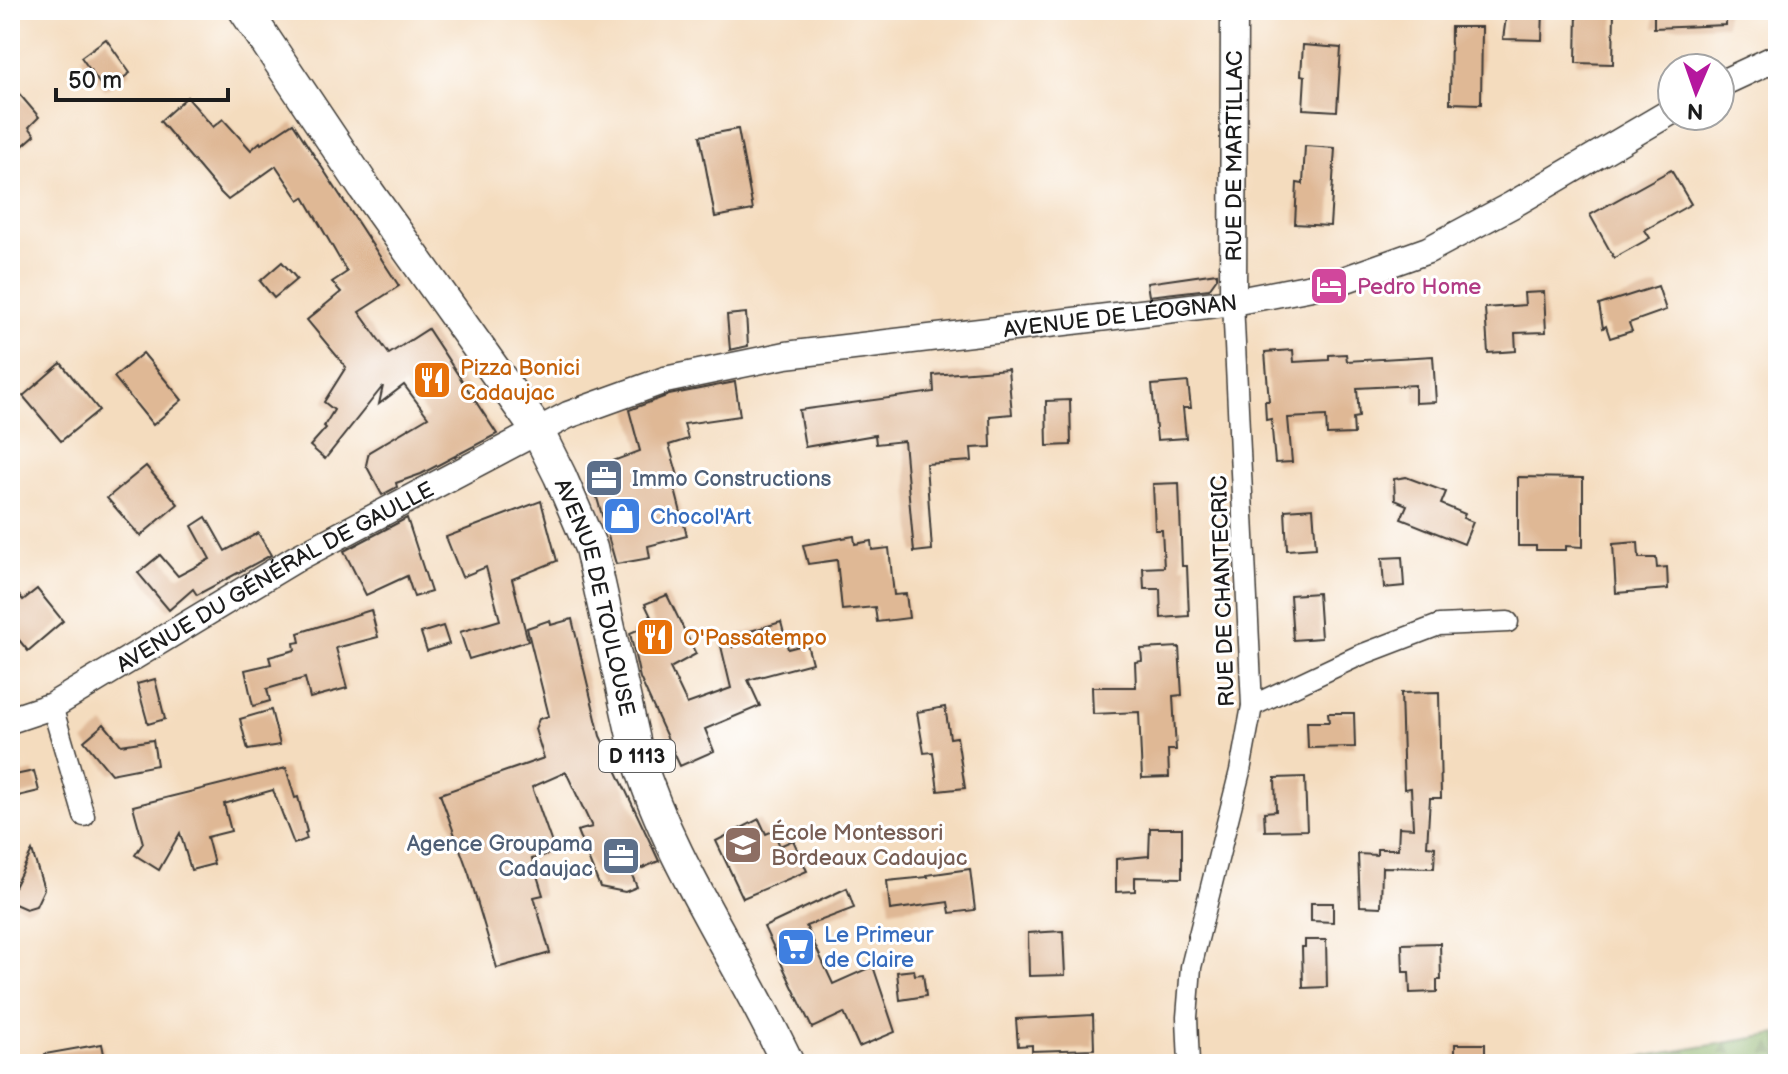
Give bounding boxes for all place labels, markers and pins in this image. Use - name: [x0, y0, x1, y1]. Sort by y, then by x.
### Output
- hotel icon: Pedro Home: [1308, 265, 1350, 307]
- place label: Pedro Home: [1357, 274, 1481, 301]
- place label: Pizza Bonici Cadaujac: [460, 355, 580, 407]
- restaurant icon: Pizza Bonici Cadaujac: [411, 359, 453, 401]
- office icon: Immo Constructions: [583, 457, 625, 499]
- place label: Immo Constructions: [632, 466, 832, 493]
- shop icon: Chocol'Art: [601, 495, 643, 537]
- place label: Chocol'Art: [650, 504, 752, 531]
- restaurant icon: O'Passatempo: [634, 616, 676, 658]
- place label: O'Passatempo: [683, 625, 827, 652]
- place label: École Montessori Bordeaux Cadaujac: [771, 819, 967, 872]
- school or university icon: École Montessori Bordeaux Cadaujac: [722, 824, 764, 866]
- place label: Agence Groupama Cadaujac: [407, 831, 593, 883]
- office icon: Agence Groupama Cadaujac: [600, 835, 642, 877]
- place label: Le Primeur de Claire: [824, 922, 934, 974]
- supermarket icon: Le Primeur de Claire: [775, 926, 817, 968]

